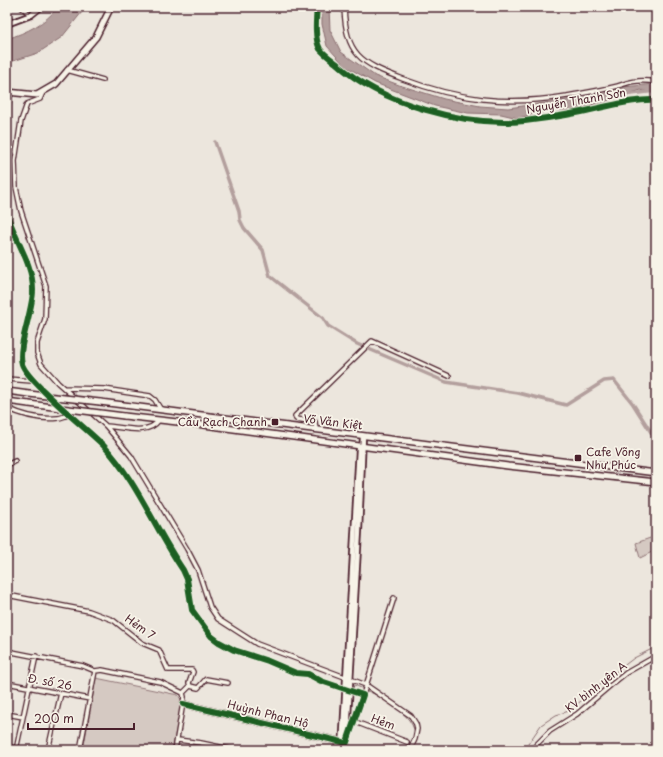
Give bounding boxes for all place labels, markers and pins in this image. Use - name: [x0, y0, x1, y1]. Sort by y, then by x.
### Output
- place label: Cầu Rạch Chanh: [178, 413, 267, 430]
- marker: Cầu Rạch Chanh: [270, 417, 280, 427]
- place label: Cafe Võng Như Phúc: [586, 443, 641, 473]
- marker: Cafe Võng Như Phúc: [573, 453, 583, 463]

